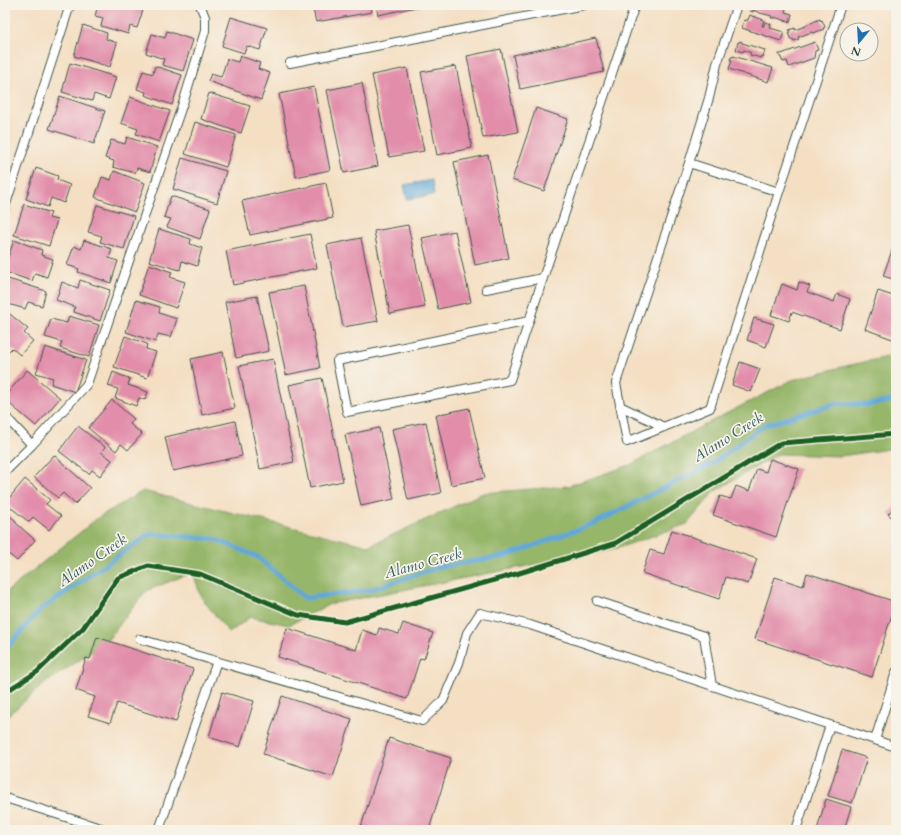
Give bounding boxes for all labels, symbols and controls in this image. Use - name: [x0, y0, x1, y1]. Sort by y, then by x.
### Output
- north arrow: [839, 22, 879, 62]
- text: N: [849, 42, 863, 60]
- water label: Alamo Creek: [688, 407, 768, 467]
- water label: Alamo Creek: [53, 529, 131, 592]
- water label: Alamo Creek: [381, 543, 465, 583]

